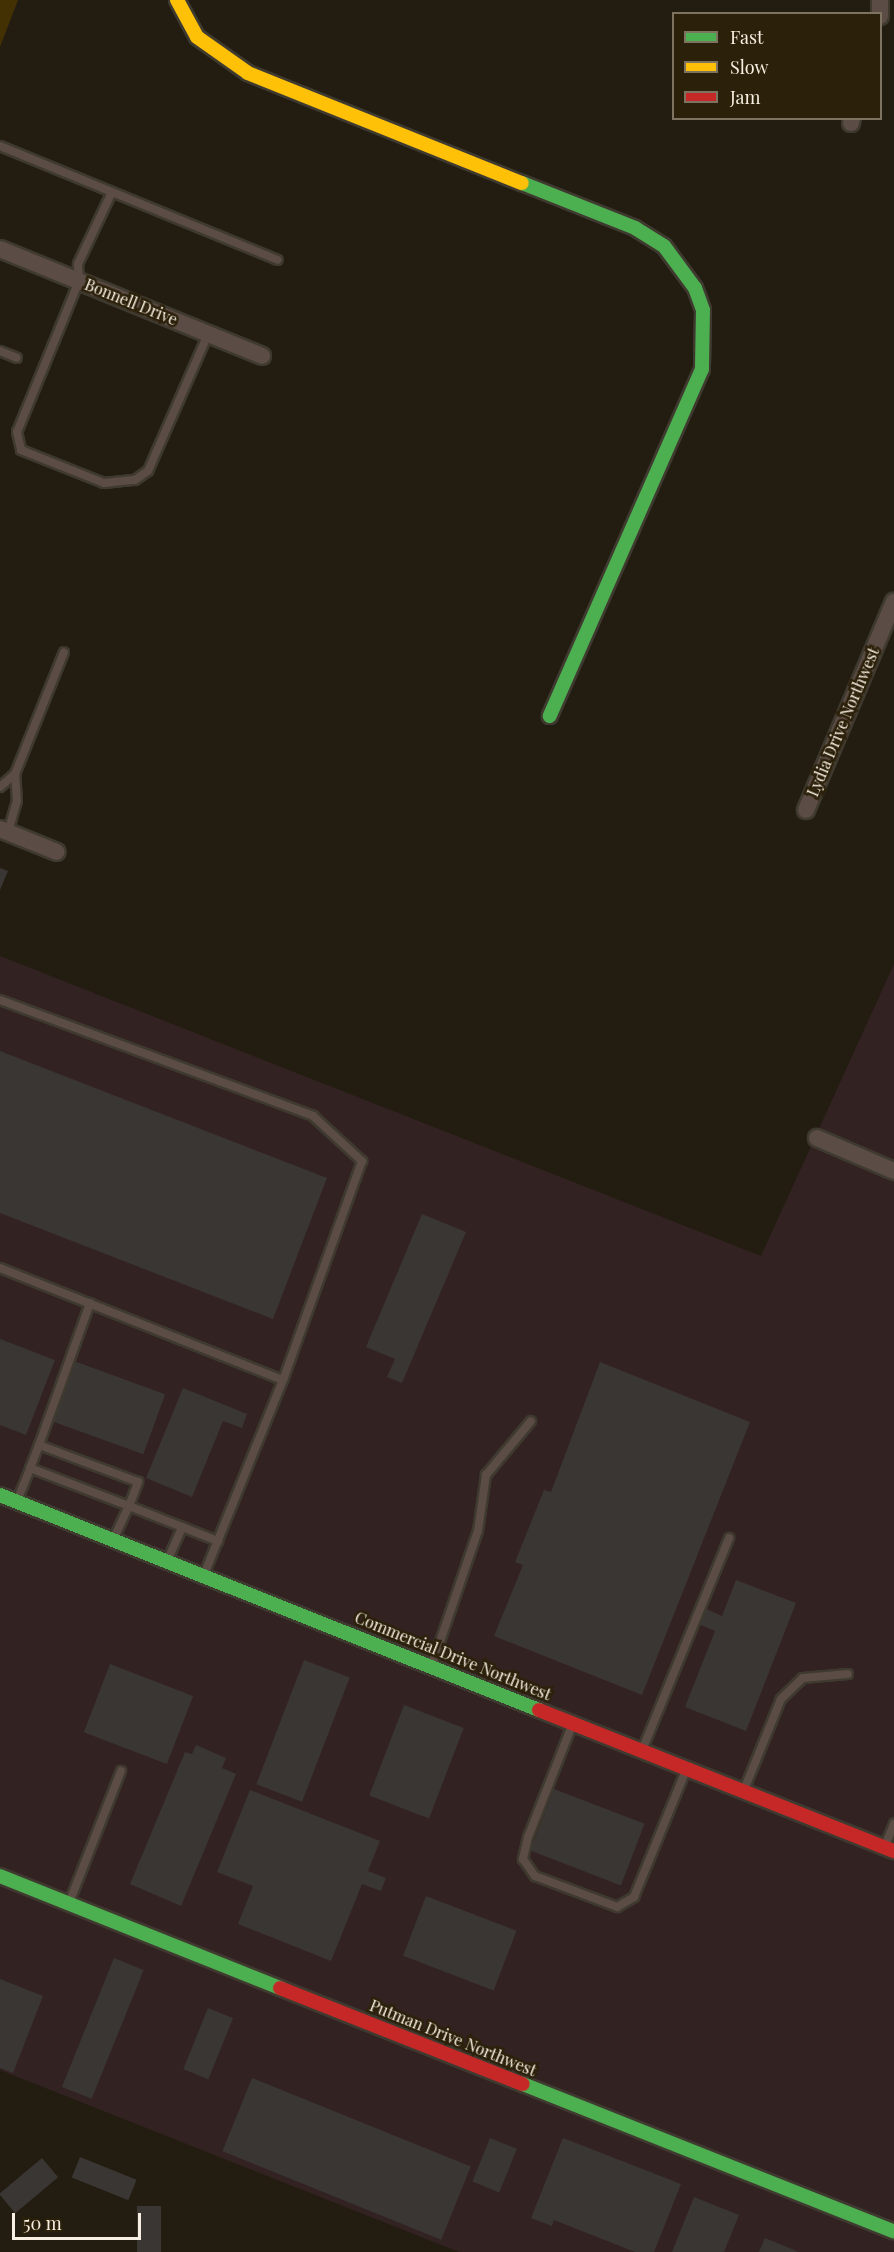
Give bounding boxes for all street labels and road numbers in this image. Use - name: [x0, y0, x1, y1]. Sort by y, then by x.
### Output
- street label: Bonnell Drive: [82, 275, 180, 329]
- street label: Lydia Drive Northwest: [803, 644, 883, 800]
- street label: Commercial Drive Northwest: [352, 1608, 554, 1704]
- street label: Putman Drive Northwest: [367, 1996, 539, 2080]

